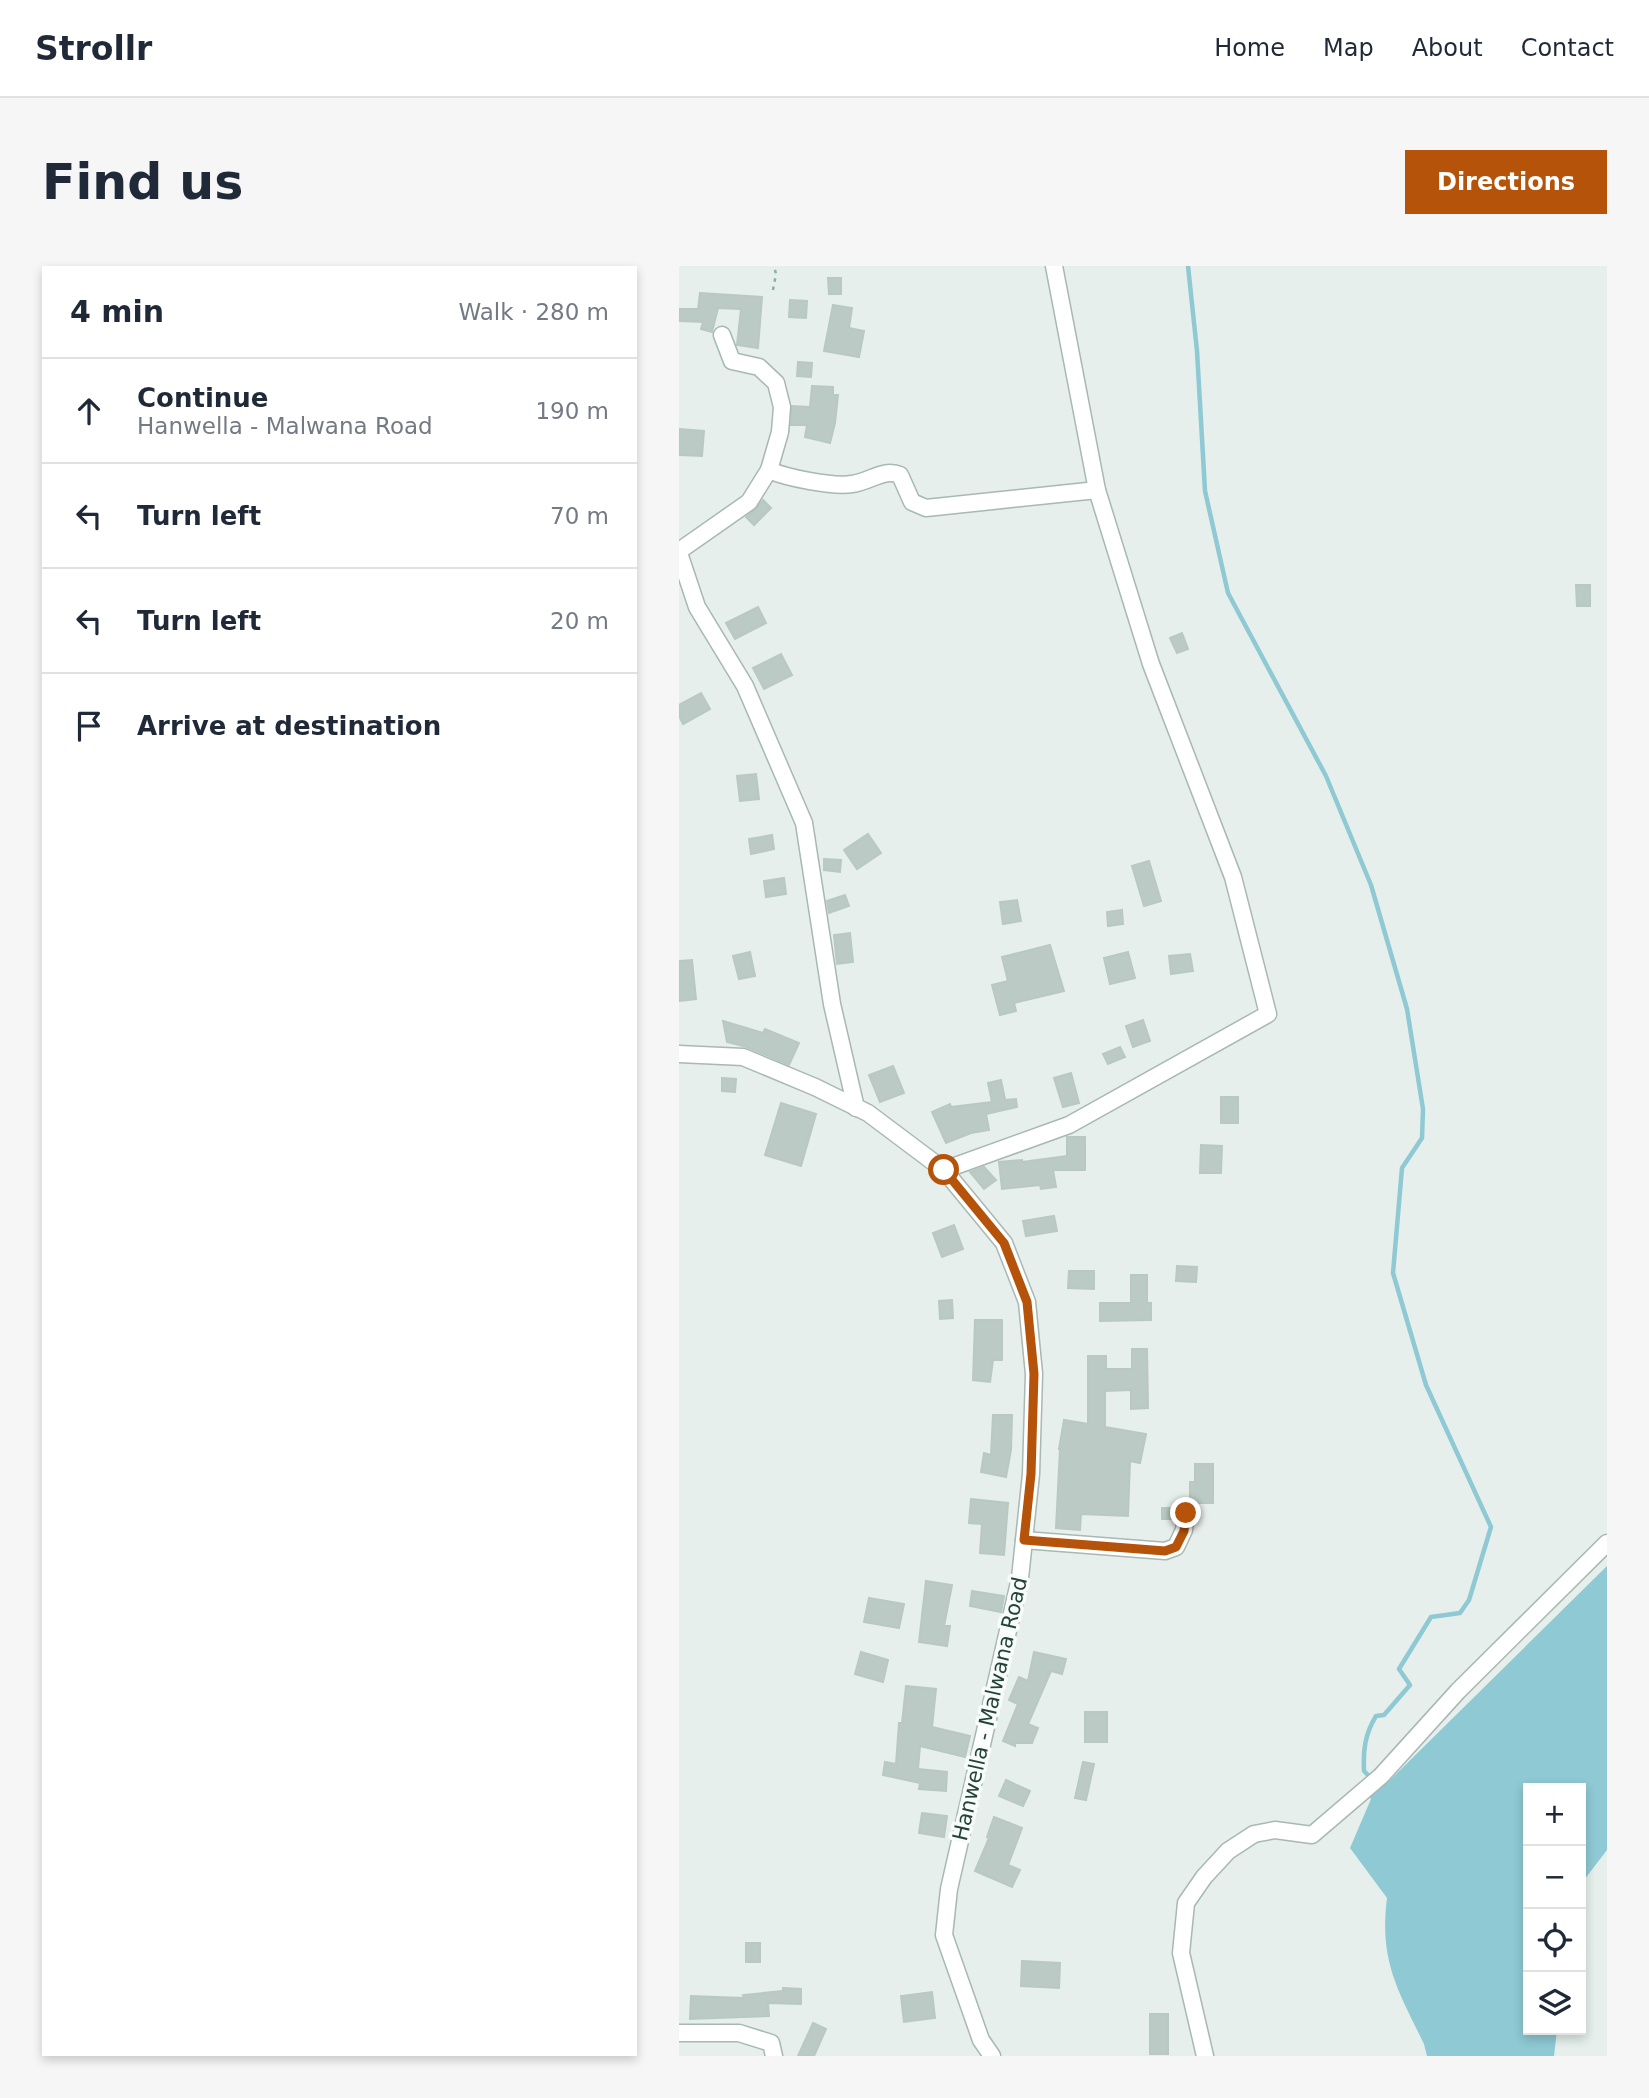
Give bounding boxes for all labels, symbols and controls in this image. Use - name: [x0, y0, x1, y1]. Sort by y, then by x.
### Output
- text: Strollr: [35, 29, 152, 68]
- text: Home: [1214, 34, 1285, 62]
- text: Map: [1323, 34, 1374, 62]
- text: About: [1412, 34, 1483, 62]
- text: Contact: [1521, 34, 1614, 62]
- button: Directions: [1405, 150, 1607, 214]
- text: Find us: [42, 154, 243, 211]
- text: 4 min: [70, 294, 164, 329]
- text: Walk · 280 m: [458, 299, 609, 325]
- text: Continue: [137, 383, 268, 413]
- icon: ahead: [70, 392, 108, 430]
- text: 190 m: [535, 398, 609, 424]
- text: Hanwella - Malwana Road: [137, 413, 433, 439]
- icon: left: [70, 497, 108, 535]
- text: Turn left: [137, 501, 261, 531]
- text: 70 m: [550, 503, 609, 529]
- icon: left: [70, 602, 108, 640]
- text: Turn left: [137, 606, 261, 636]
- text: 20 m: [550, 608, 609, 634]
- icon: arrive: [70, 707, 108, 745]
- text: Arrive at destination: [137, 711, 441, 741]
- route start: [928, 1154, 959, 1185]
- route end: [1170, 1497, 1201, 1528]
- street label: Hanwella - Malwana Road: [948, 1575, 1032, 1843]
- map controls: [1523, 1783, 1586, 2035]
- button: +: [1523, 1783, 1586, 1846]
- button: −: [1523, 1846, 1586, 1909]
- button: locate: [1523, 1909, 1586, 1972]
- button: layers: [1523, 1972, 1586, 2035]

